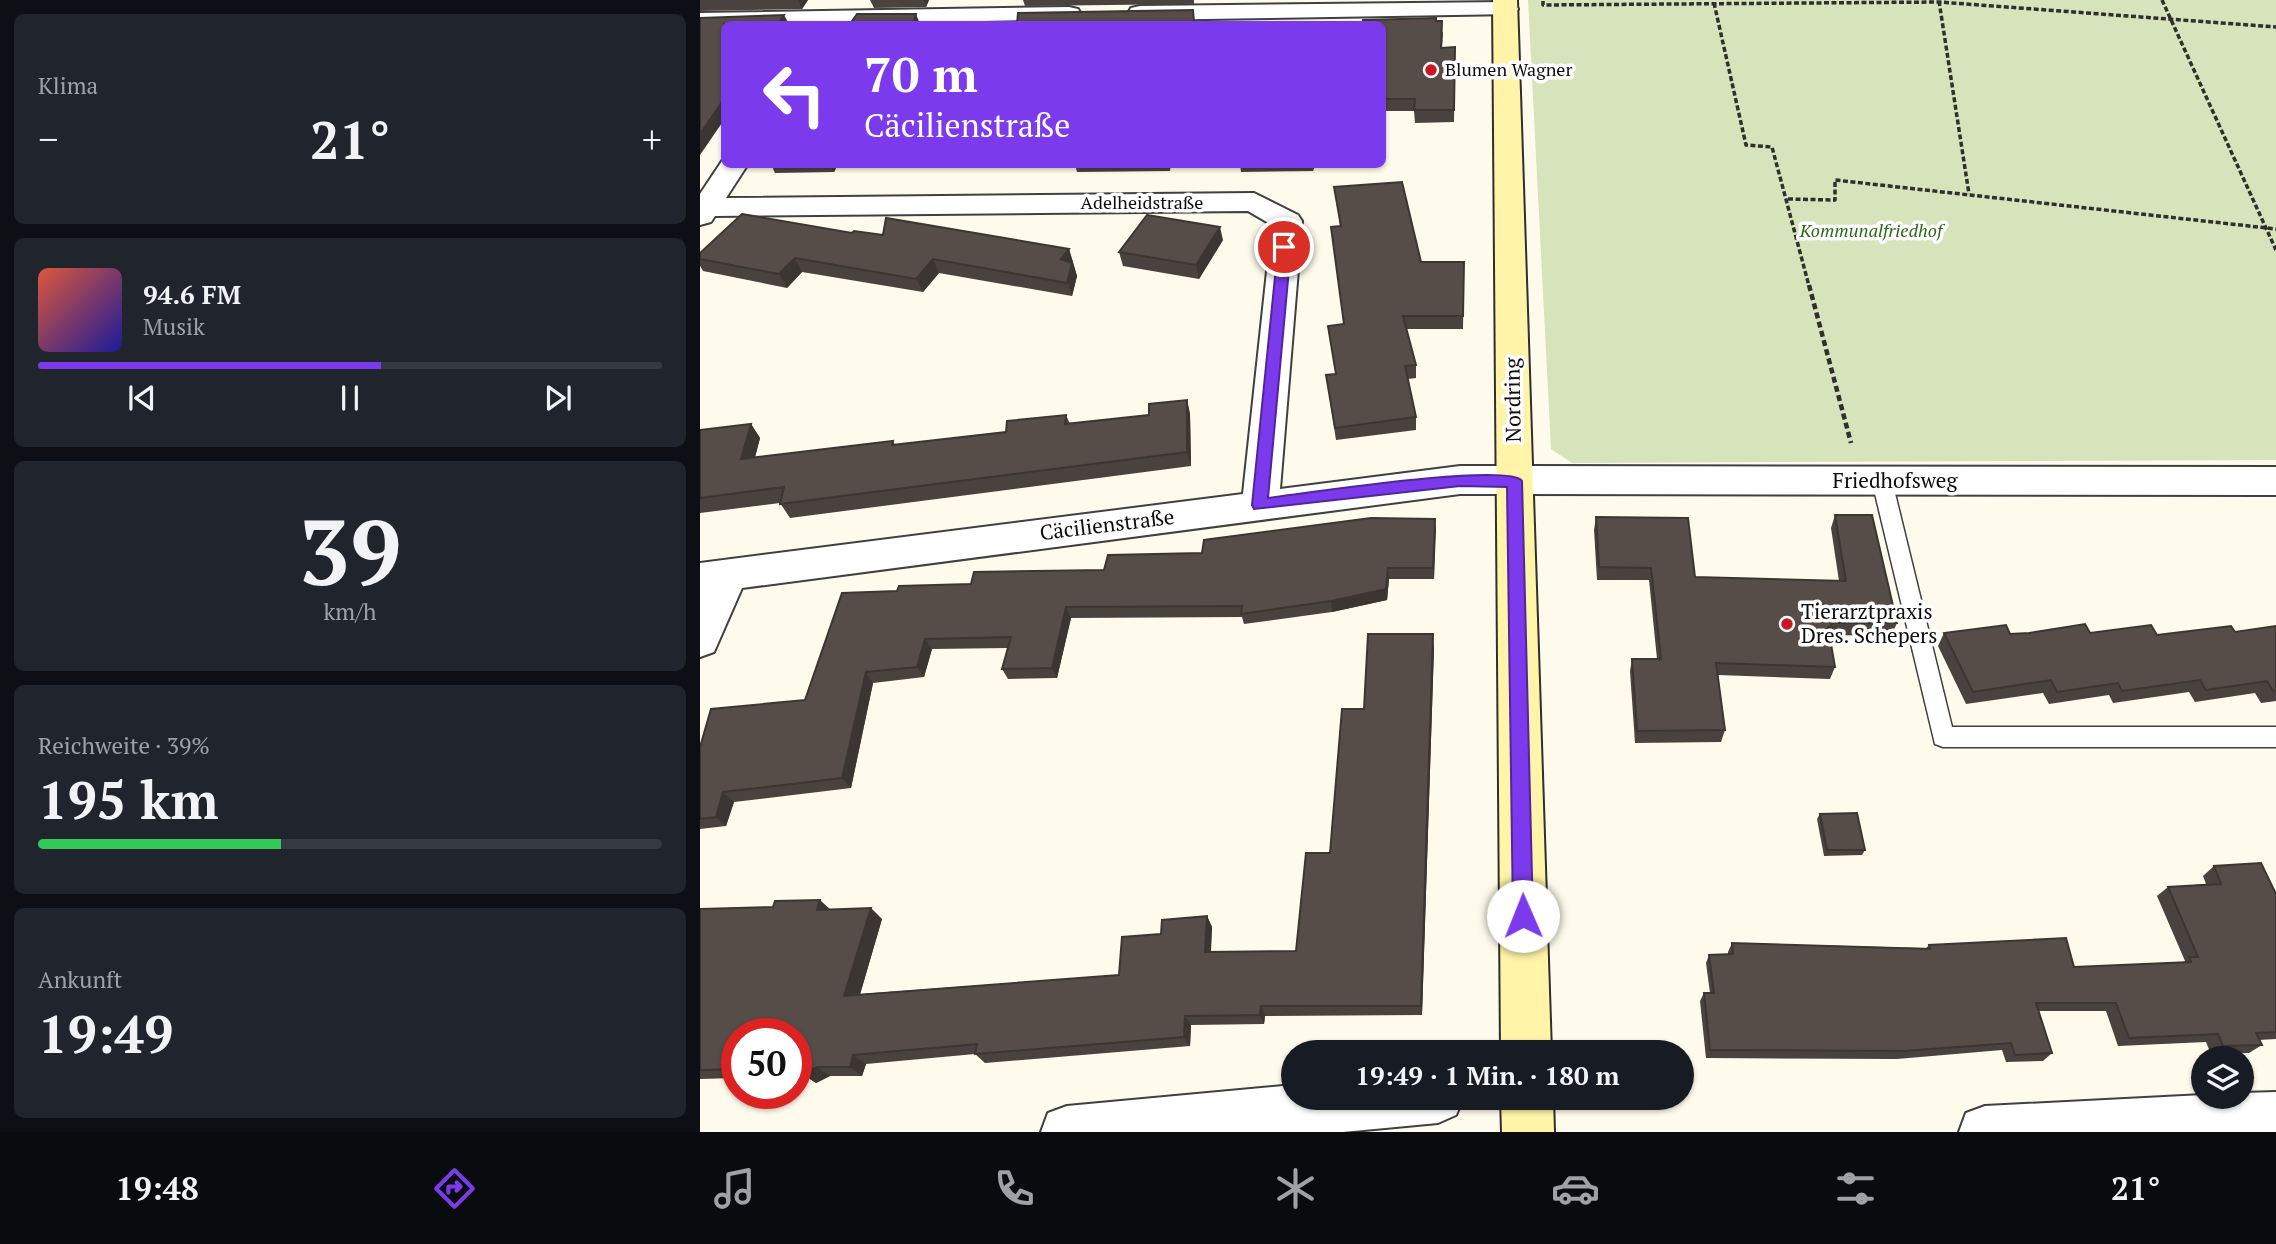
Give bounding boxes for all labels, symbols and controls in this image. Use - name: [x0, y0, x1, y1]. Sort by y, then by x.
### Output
- text: 70 m: [864, 41, 978, 106]
- icon: left: [749, 49, 840, 140]
- place label: Blumen Wagner: [1445, 57, 1572, 81]
- marker: Blumen Wagner: [1423, 62, 1439, 78]
- text: Klima: [38, 70, 98, 101]
- text: Cäcilienstraße: [864, 104, 1070, 146]
- text: 21°: [310, 105, 390, 174]
- text: −: [38, 114, 58, 164]
- text: +: [642, 114, 662, 164]
- street label: Adelheidstraße: [1081, 190, 1203, 214]
- pin: [1254, 217, 1314, 277]
- park label: Kommunalfriedhof: [1799, 218, 1946, 242]
- icon: arrive: [1265, 228, 1303, 266]
- text: 94.6 FM: [143, 277, 241, 311]
- text: Musik: [143, 311, 205, 342]
- street label: Nordring: [1497, 357, 1527, 443]
- icon: previous: [123, 379, 161, 417]
- icon: pause: [331, 379, 369, 417]
- icon: next: [539, 379, 577, 417]
- street label: Friedhofsweg: [1833, 466, 1958, 494]
- text: 39: [299, 490, 401, 611]
- street label: Cäcilienstraße: [1038, 502, 1176, 546]
- text: km/h: [323, 596, 377, 627]
- place label: Tierarztpraxis Dres. Schepers: [1801, 597, 1937, 649]
- marker: Tierarztpraxis Dres. Schepers: [1779, 616, 1795, 632]
- text: Reichweite · 39%: [38, 730, 210, 761]
- text: 195 km: [38, 765, 219, 834]
- position arrow: [1486, 879, 1560, 953]
- text: Ankunft: [38, 964, 122, 995]
- text: 19:49: [38, 999, 173, 1068]
- speed limit sign: 50: [721, 1018, 812, 1109]
- map controls: [2191, 1046, 2254, 1109]
- button: layers: [2191, 1046, 2254, 1109]
- text: 19:49 · 1 Min. · 180 m: [1355, 1058, 1620, 1092]
- icon: directions: [430, 1164, 479, 1213]
- icon: music: [710, 1164, 759, 1213]
- icon: phone: [990, 1164, 1039, 1213]
- icon: climate: [1271, 1164, 1320, 1213]
- icon: car: [1551, 1164, 1600, 1213]
- icon: filters: [1831, 1164, 1880, 1213]
- text: 19:48: [116, 1167, 199, 1209]
- text: 21°: [2111, 1167, 2160, 1209]

